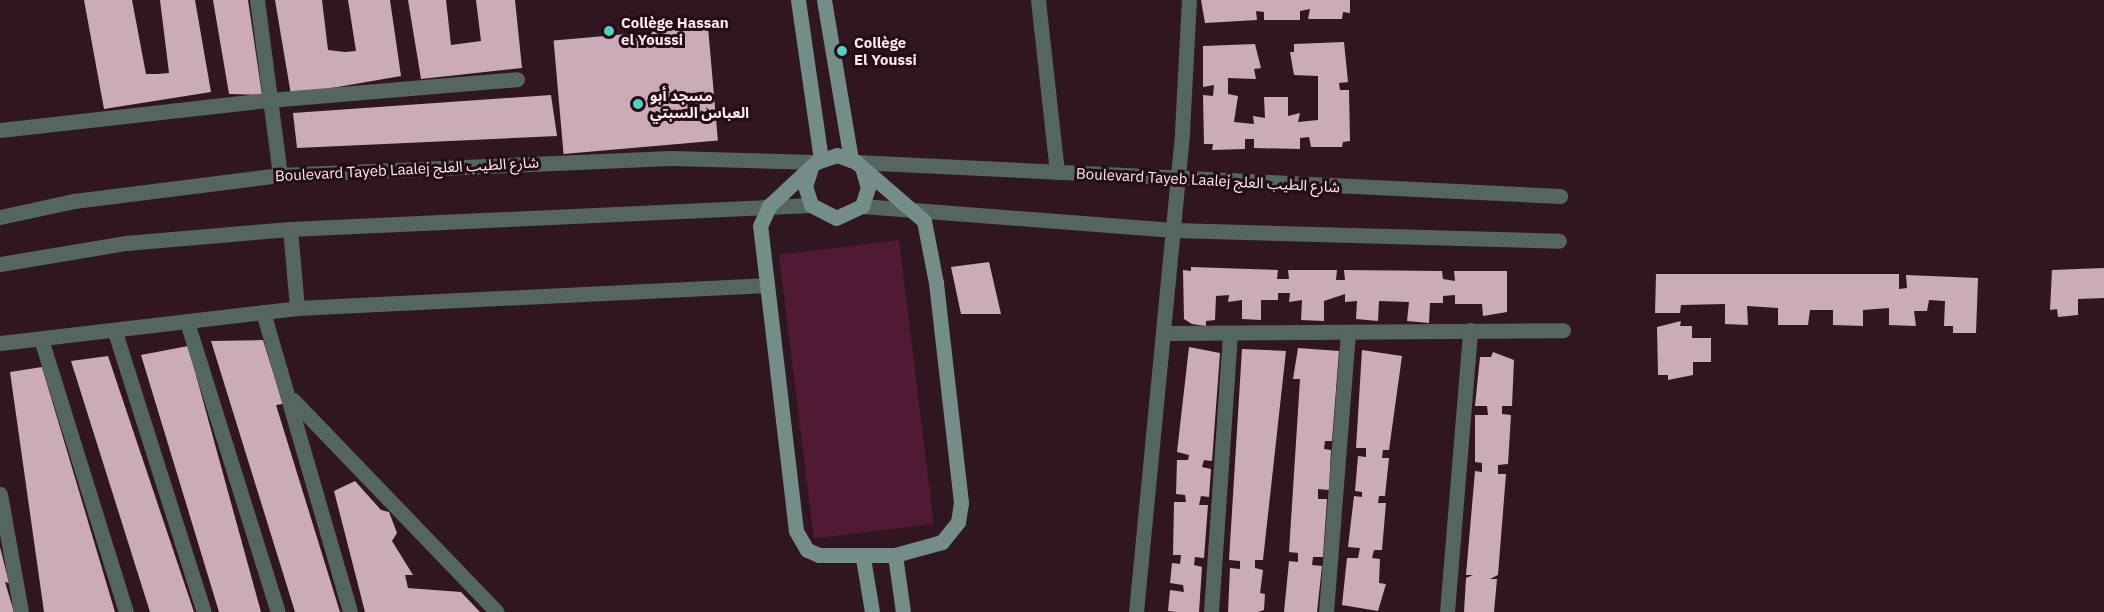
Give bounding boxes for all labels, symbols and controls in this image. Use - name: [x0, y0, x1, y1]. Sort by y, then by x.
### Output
- place label: Collège Hassan el Youssi: [621, 13, 729, 48]
- marker: Collège Hassan el Youssi: [602, 24, 616, 38]
- place label: Collège El Youssi: [854, 33, 917, 68]
- marker: Collège El Youssi: [835, 44, 849, 58]
- place label: مسجد أبو العباس السبتي: [650, 86, 749, 121]
- marker: مسجد أبو العباس السبتي: [631, 97, 645, 111]
- street label: Boulevard Tayeb Laalej شارع الطيب العلج: [275, 153, 539, 185]
- street label: Boulevard Tayeb Laalej شارع الطيب العلج: [1076, 164, 1340, 196]

